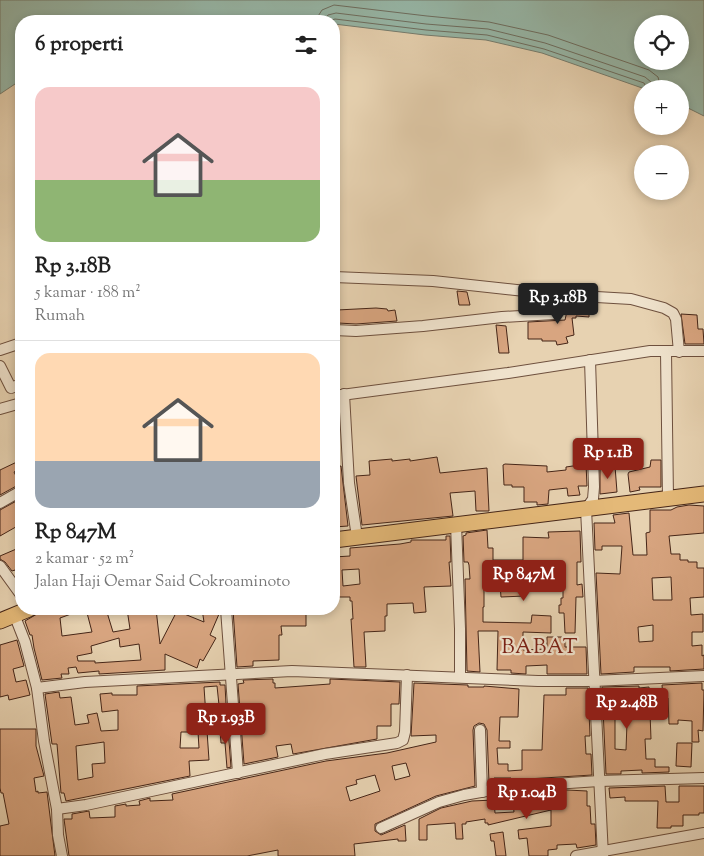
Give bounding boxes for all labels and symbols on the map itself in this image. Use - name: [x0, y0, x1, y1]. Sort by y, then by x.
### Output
- pin: Rp 3.18B: [506, 282, 610, 325]
- pin: Rp 1.1B: [562, 438, 654, 480]
- pin: Rp 847M: [478, 560, 570, 602]
- district label: BABAT: [501, 633, 579, 663]
- pin: Rp 2.48B: [575, 688, 679, 730]
- pin: Rp 1.93B: [174, 702, 278, 745]
- pin: Rp 1.04B: [475, 778, 579, 820]

